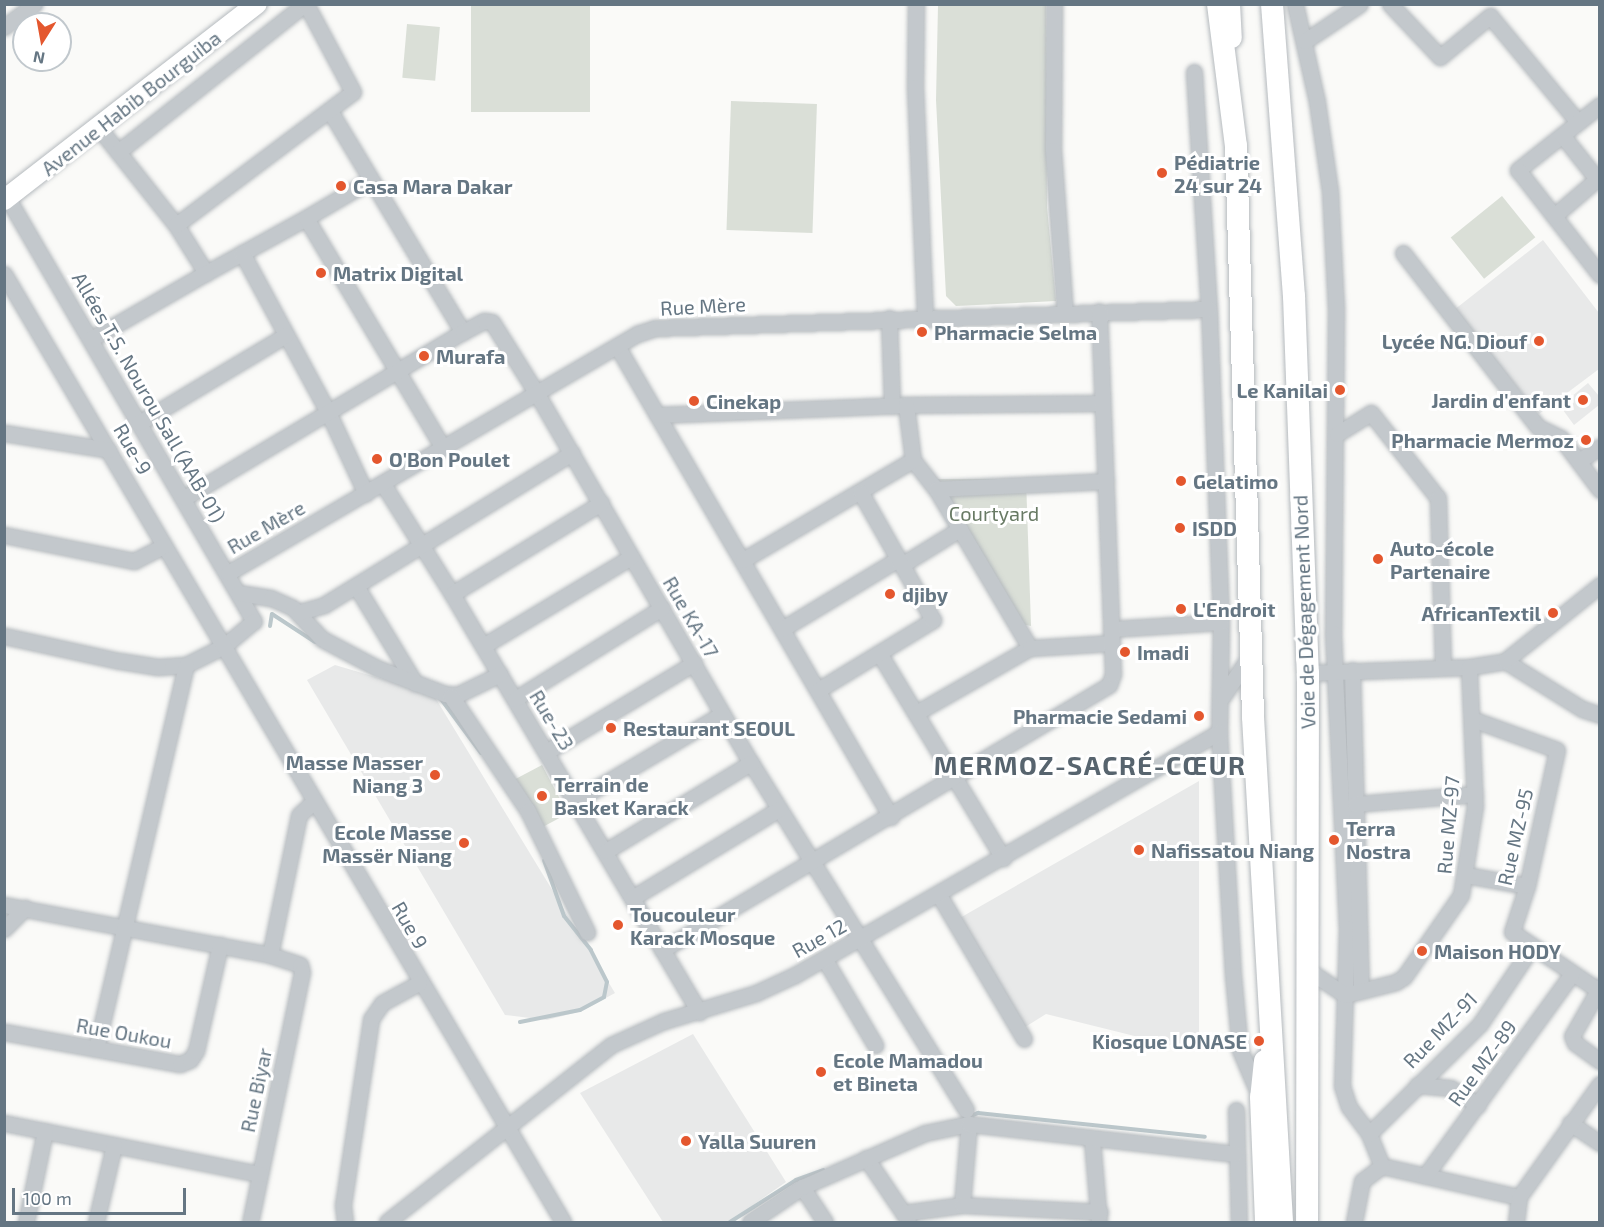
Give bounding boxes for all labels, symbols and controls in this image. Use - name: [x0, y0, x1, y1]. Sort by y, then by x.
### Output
- north arrow: [12, 12, 72, 72]
- street label: Avenue Habib Bourguiba: [37, 26, 225, 180]
- text: N: [31, 48, 46, 69]
- place label: Pédiatrie 24 sur 24: [1174, 150, 1262, 197]
- marker: Pédiatrie 24 sur 24: [1155, 166, 1169, 180]
- place label: Casa Mara Dakar: [353, 174, 513, 198]
- marker: Casa Mara Dakar: [334, 179, 348, 193]
- place label: Matrix Digital: [333, 261, 463, 285]
- marker: Matrix Digital: [314, 266, 328, 280]
- street label: Allées T.S. Nourou Sall (AAB-01): [67, 267, 231, 527]
- street label: Rue Mère: [660, 292, 746, 320]
- place label: Pharmacie Selma: [934, 320, 1097, 344]
- marker: Pharmacie Selma: [915, 325, 929, 339]
- place label: Lycée NG. Diouf: [1382, 329, 1527, 353]
- marker: Lycée NG. Diouf: [1532, 334, 1546, 348]
- place label: Murafa: [436, 344, 505, 368]
- marker: Murafa: [417, 349, 431, 363]
- place label: Le Kanilai: [1237, 378, 1328, 402]
- marker: Le Kanilai: [1333, 383, 1347, 397]
- place label: Jardin d'enfant: [1431, 388, 1571, 412]
- place label: Cinekap: [706, 389, 781, 413]
- marker: Jardin d'enfant: [1576, 393, 1590, 407]
- marker: Cinekap: [687, 394, 701, 408]
- street label: Rue-9: [109, 419, 157, 479]
- place label: Pharmacie Mermoz: [1391, 428, 1574, 452]
- marker: Pharmacie Mermoz: [1579, 433, 1593, 447]
- place label: O'Bon Poulet: [389, 447, 510, 471]
- marker: O'Bon Poulet: [370, 452, 384, 466]
- place label: Gelatimo: [1193, 469, 1278, 493]
- marker: Gelatimo: [1174, 474, 1188, 488]
- street label: Rue Mère: [223, 495, 309, 559]
- street label: Voie de Dégagement Nord: [1288, 495, 1320, 729]
- park label: Courtyard: [949, 501, 1039, 525]
- place label: ISDD: [1192, 516, 1237, 540]
- marker: ISDD: [1173, 521, 1187, 535]
- place label: Auto-école Partenaire: [1390, 536, 1494, 583]
- marker: Auto-école Partenaire: [1371, 552, 1385, 566]
- street label: Rue KA-17: [658, 572, 724, 662]
- place label: djiby: [902, 582, 948, 606]
- marker: djiby: [883, 587, 897, 601]
- place label: L'Endroit: [1193, 597, 1276, 621]
- place label: AfricanTextil: [1421, 601, 1541, 625]
- marker: L'Endroit: [1174, 602, 1188, 616]
- marker: AfricanTextil: [1546, 606, 1560, 620]
- place label: Imadi: [1137, 640, 1189, 664]
- marker: Imadi: [1118, 645, 1132, 659]
- street label: Rue-23: [525, 686, 579, 754]
- place label: Pharmacie Sedami: [1013, 704, 1187, 728]
- marker: Pharmacie Sedami: [1192, 709, 1206, 723]
- place label: Restaurant SEOUL: [623, 716, 795, 740]
- marker: Restaurant SEOUL: [604, 721, 618, 735]
- district label: MERMOZ-SACRÉ-CŒUR: [934, 749, 1246, 781]
- place label: Masse Masser Niang 3: [286, 751, 423, 798]
- marker: Masse Masser Niang 3: [428, 768, 442, 782]
- place label: Terrain de Basket Karack: [554, 772, 689, 819]
- street label: Rue MZ-97: [1432, 775, 1464, 875]
- street label: Rue MZ-95: [1492, 786, 1538, 888]
- marker: Terrain de Basket Karack: [535, 789, 549, 803]
- place label: Terra Nostra: [1346, 816, 1411, 863]
- place label: Ecole Masse Massër Niang: [322, 820, 452, 867]
- marker: Terra Nostra: [1327, 833, 1341, 847]
- marker: Ecole Masse Massër Niang: [457, 836, 471, 850]
- place label: Nafissatou Niang: [1151, 838, 1314, 862]
- marker: Nafissatou Niang: [1132, 843, 1146, 857]
- street label: Rue 9: [387, 897, 433, 953]
- place label: Toucouleur Karack Mosque: [630, 902, 775, 949]
- street label: Rue 12: [788, 913, 850, 963]
- marker: Toucouleur Karack Mosque: [611, 918, 625, 932]
- place label: Maison HODY: [1434, 939, 1561, 963]
- marker: Maison HODY: [1415, 944, 1429, 958]
- street label: Rue MZ-91: [1398, 987, 1482, 1073]
- street label: Rue Oukou: [74, 1013, 174, 1053]
- street label: Rue MZ-89: [1443, 1015, 1521, 1111]
- place label: Kiosque LONASE: [1092, 1029, 1247, 1053]
- marker: Kiosque LONASE: [1252, 1034, 1266, 1048]
- street label: Rue Biyar: [235, 1046, 277, 1134]
- place label: Ecole Mamadou et Bineta: [833, 1048, 983, 1095]
- marker: Ecole Mamadou et Bineta: [814, 1065, 828, 1079]
- place label: Yalla Suuren: [698, 1129, 816, 1153]
- marker: Yalla Suuren: [679, 1134, 693, 1148]
- scale bar: [15, 1176, 189, 1214]
- text: 100 m: [23, 1187, 72, 1209]

